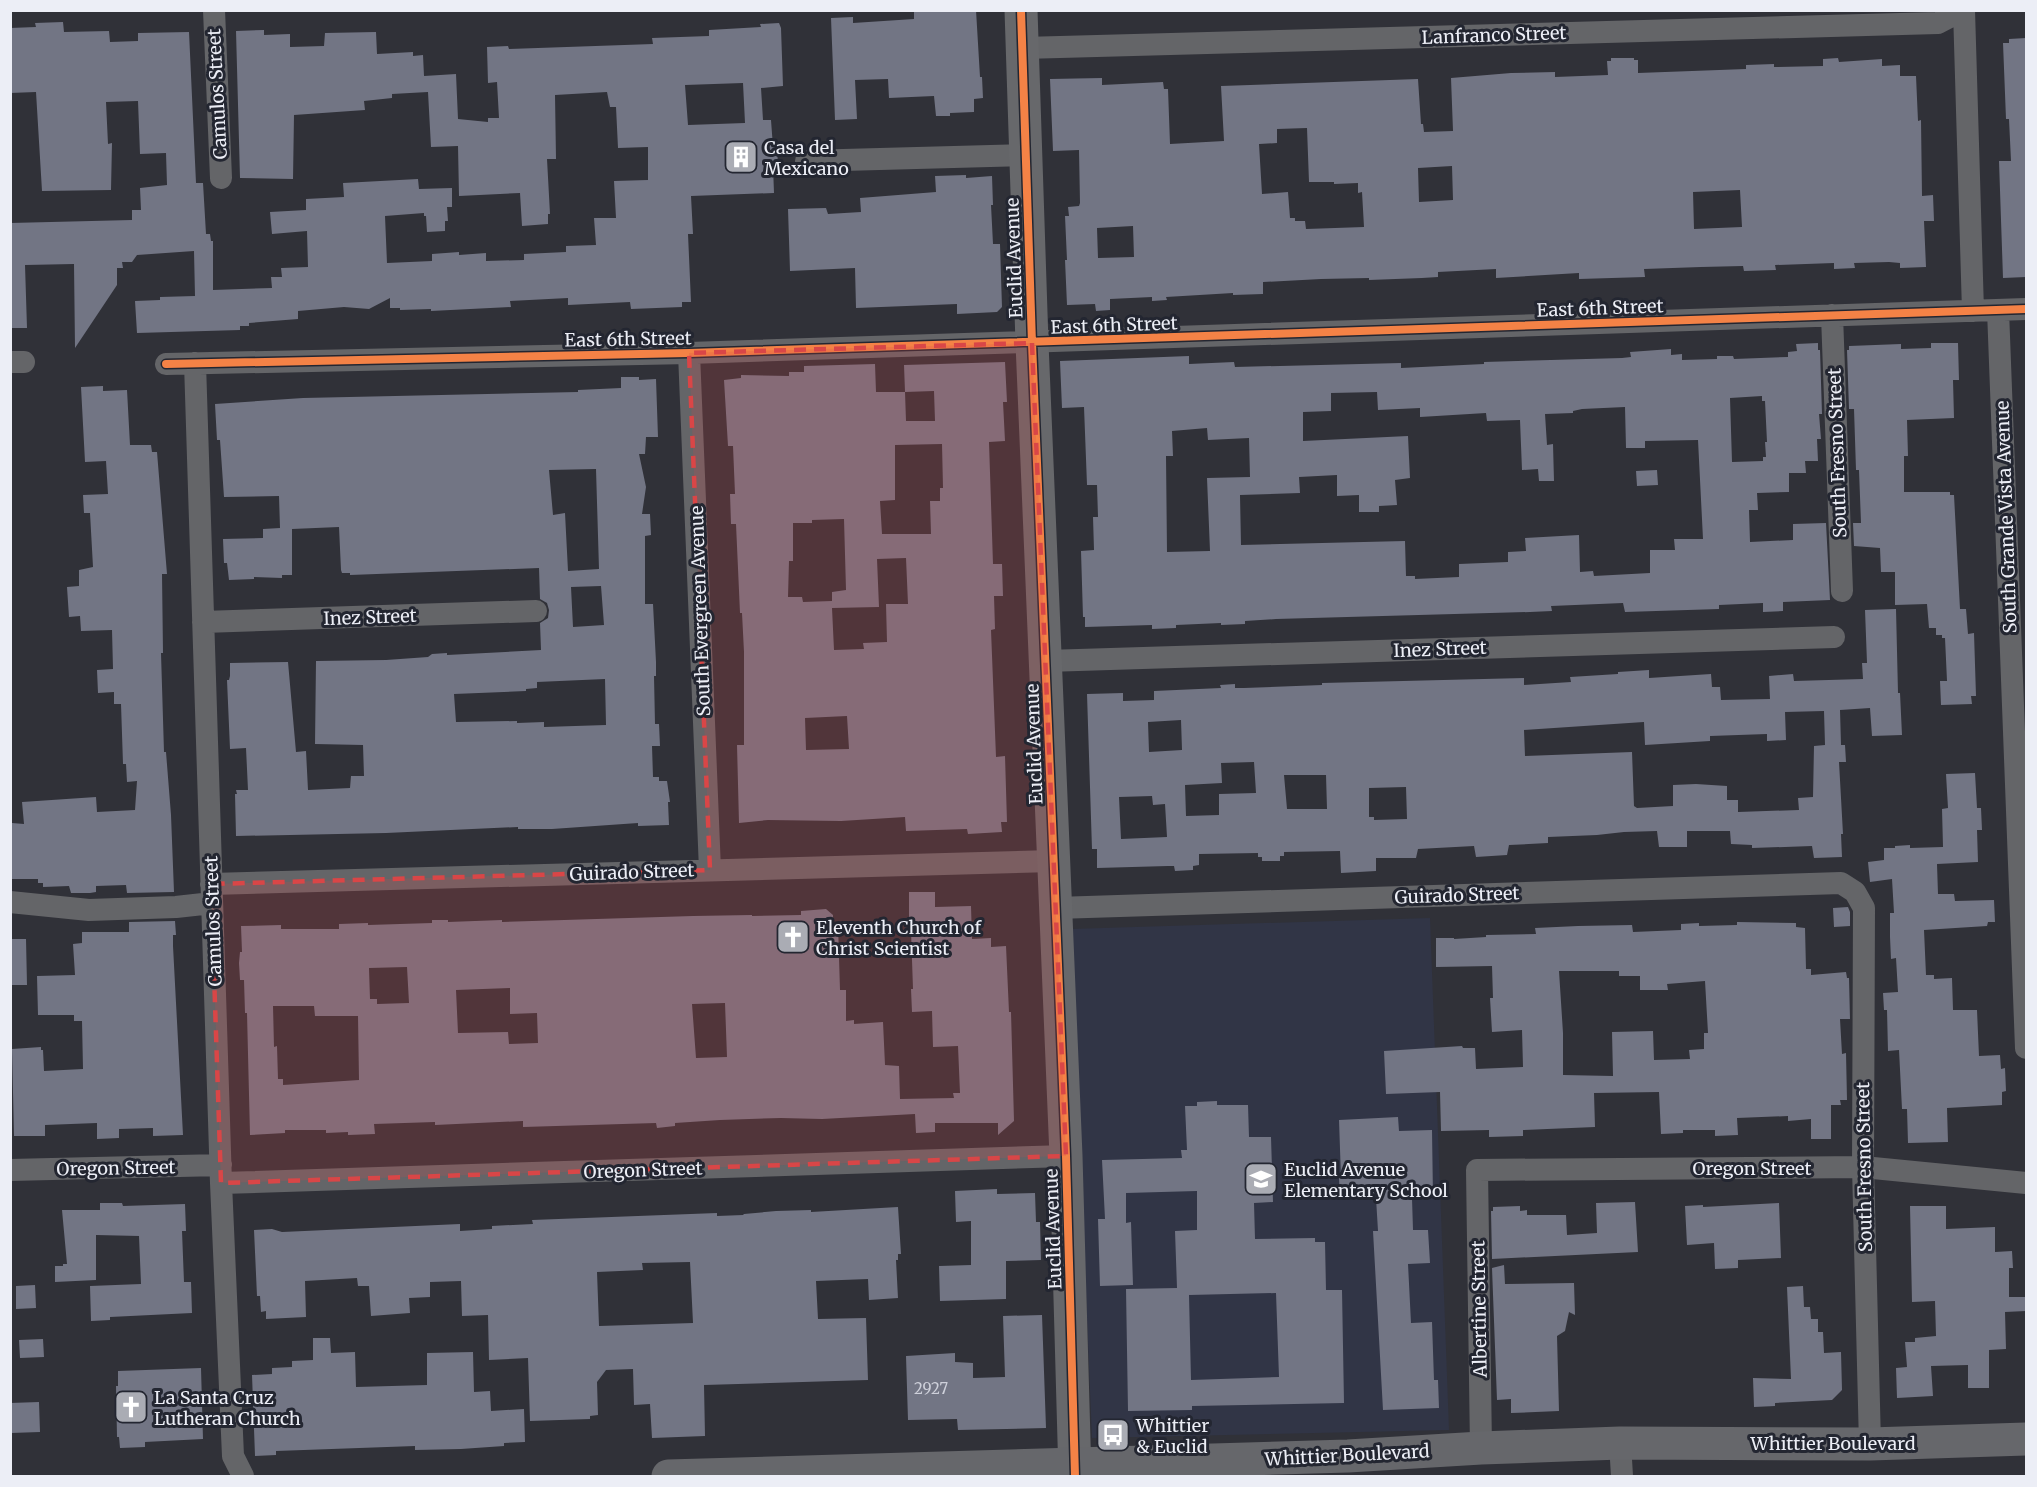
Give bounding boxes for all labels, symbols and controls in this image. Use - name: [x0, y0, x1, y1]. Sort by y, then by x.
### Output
- street label: Lanfranco Street: [1421, 21, 1567, 49]
- street label: Camulos Street: [202, 28, 232, 160]
- place label: Casa del Mexicano: [764, 136, 849, 180]
- building icon: Casa del Mexicano: [723, 139, 759, 175]
- street label: Euclid Avenue: [1000, 197, 1028, 319]
- street label: East 6th Street: [1536, 294, 1664, 322]
- street label: East 6th Street: [1050, 311, 1178, 339]
- street label: East 6th Street: [564, 326, 692, 352]
- street label: South Fresno Street: [1823, 368, 1851, 538]
- street label: South Grande Vista Avenue: [1990, 400, 2022, 634]
- street label: South Evergreen Avenue: [685, 505, 715, 717]
- street label: Inez Street: [323, 604, 417, 630]
- street label: Inez Street: [1393, 636, 1487, 662]
- street label: Euclid Avenue: [1020, 683, 1048, 805]
- street label: Camulos Street: [199, 855, 227, 987]
- street label: Guirado Street: [569, 858, 695, 886]
- street label: Guirado Street: [1394, 881, 1520, 909]
- place label: Eleventh Church of Christ Scientist: [816, 916, 982, 960]
- church icon: Eleventh Church of Christ Scientist: [775, 919, 811, 955]
- street label: South Fresno Street: [1851, 1082, 1877, 1252]
- street label: Oregon Street: [56, 1155, 176, 1181]
- street label: Oregon Street: [583, 1156, 703, 1184]
- street label: Oregon Street: [1692, 1157, 1812, 1180]
- place label: Euclid Avenue Elementary School: [1284, 1158, 1448, 1202]
- school or university icon: Euclid Avenue Elementary School: [1243, 1161, 1279, 1197]
- street label: Euclid Avenue: [1039, 1168, 1067, 1290]
- street label: Albertine Street: [1466, 1240, 1492, 1379]
- house number: 2927: [914, 1379, 949, 1398]
- place label: La Santa Cruz Lutheran Church: [154, 1386, 301, 1430]
- church icon: La Santa Cruz Lutheran Church: [113, 1389, 149, 1425]
- place label: Whittier & Euclid: [1135, 1414, 1209, 1458]
- bus stop icon: Whittier & Euclid: [1095, 1417, 1131, 1453]
- street label: Whittier Boulevard: [1749, 1432, 1916, 1455]
- street label: Whittier Boulevard: [1263, 1439, 1430, 1471]

